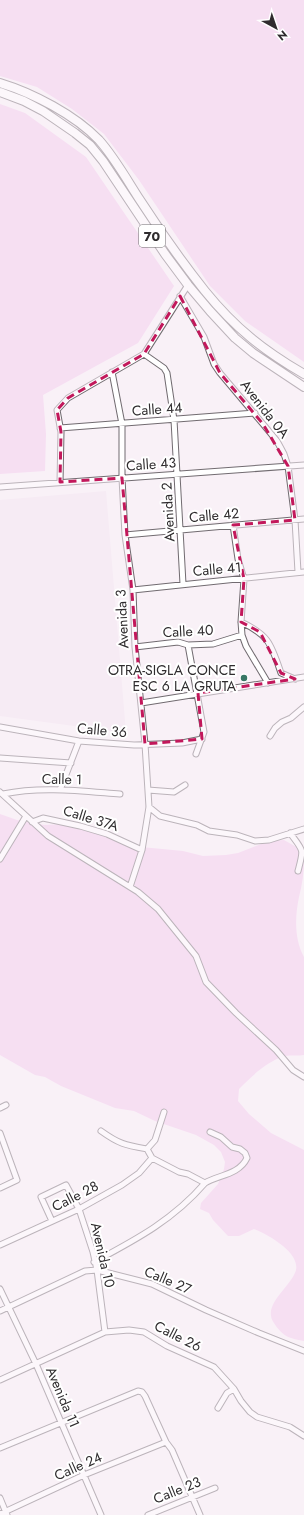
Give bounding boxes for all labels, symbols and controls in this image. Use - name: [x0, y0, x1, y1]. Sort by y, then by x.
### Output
- north arrow: [256, 8, 296, 48]
- text: N: [274, 27, 291, 45]
- road number: 70: [139, 225, 165, 247]
- street label: Avenida 0A: [236, 376, 295, 443]
- street label: Calle 44: [131, 397, 183, 421]
- street label: Calle 43: [125, 452, 177, 476]
- street label: Avenida 2: [156, 482, 180, 542]
- street label: Calle 42: [188, 503, 240, 527]
- street label: Calle 41: [192, 557, 242, 581]
- street label: Avenida 3: [110, 589, 134, 649]
- street label: Calle 40: [162, 620, 214, 642]
- place label: OTRA-SIGLA CONCE ESC 6 LA GRUTA: [108, 660, 237, 696]
- marker: OTRA-SIGLA CONCE ESC 6 LA GRUTA: [239, 673, 249, 683]
- street label: Calle 36: [76, 718, 128, 742]
- street label: Calle 1: [42, 769, 82, 789]
- street label: Calle 37A: [61, 800, 122, 836]
- street label: Calle 28: [48, 1176, 102, 1216]
- street label: Avenida 10: [86, 1220, 120, 1290]
- street label: Calle 27: [141, 1261, 195, 1299]
- street label: Calle 26: [151, 1316, 205, 1356]
- street label: Avenida 11: [41, 1364, 85, 1430]
- street label: Calle 24: [51, 1447, 105, 1485]
- street label: Calle 23: [150, 1471, 204, 1509]

